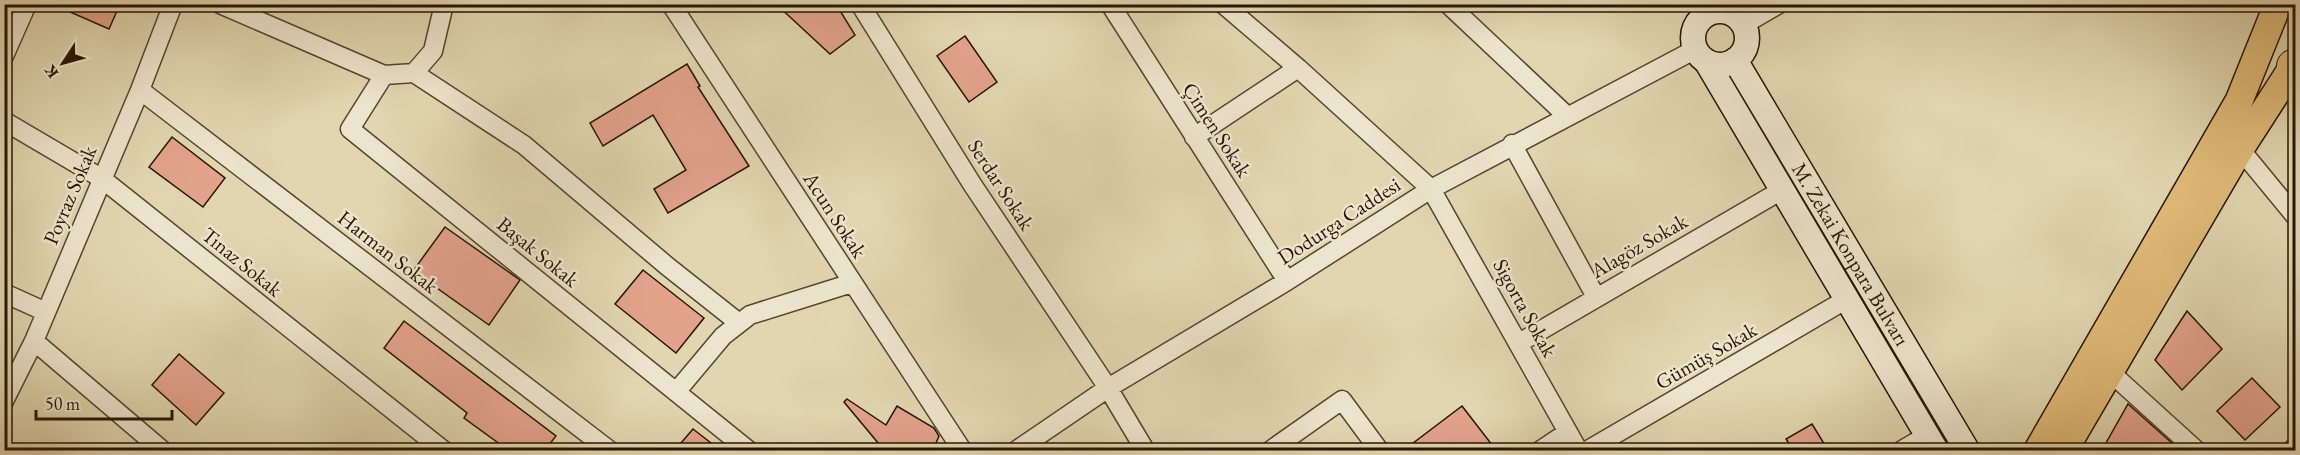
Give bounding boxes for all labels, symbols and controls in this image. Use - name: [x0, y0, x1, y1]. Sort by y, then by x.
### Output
- north arrow: [33, 33, 93, 93]
- text: K: [39, 60, 63, 83]
- street label: Çimen Sokak: [1177, 77, 1259, 183]
- street label: Serdar Sokak: [962, 134, 1041, 236]
- street label: Poyraz Sokak: [37, 140, 103, 248]
- street label: M. Zekai Konpara Bulvarı: [1786, 157, 1916, 351]
- street label: Acun Sokak: [797, 166, 874, 264]
- street label: Dodurga Caddesi: [1272, 171, 1405, 270]
- street label: Harman Sokak: [333, 204, 445, 300]
- street label: Alagöz Sokak: [1585, 207, 1693, 285]
- street label: Başak Sokak: [492, 210, 586, 294]
- street label: Tınaz Sokak: [196, 221, 289, 303]
- street label: Sigorta Sokak: [1487, 254, 1564, 363]
- street label: Gümüş Sokak: [1650, 315, 1762, 395]
- scale bar: [36, 383, 172, 421]
- text: 50 m: [45, 392, 80, 415]

